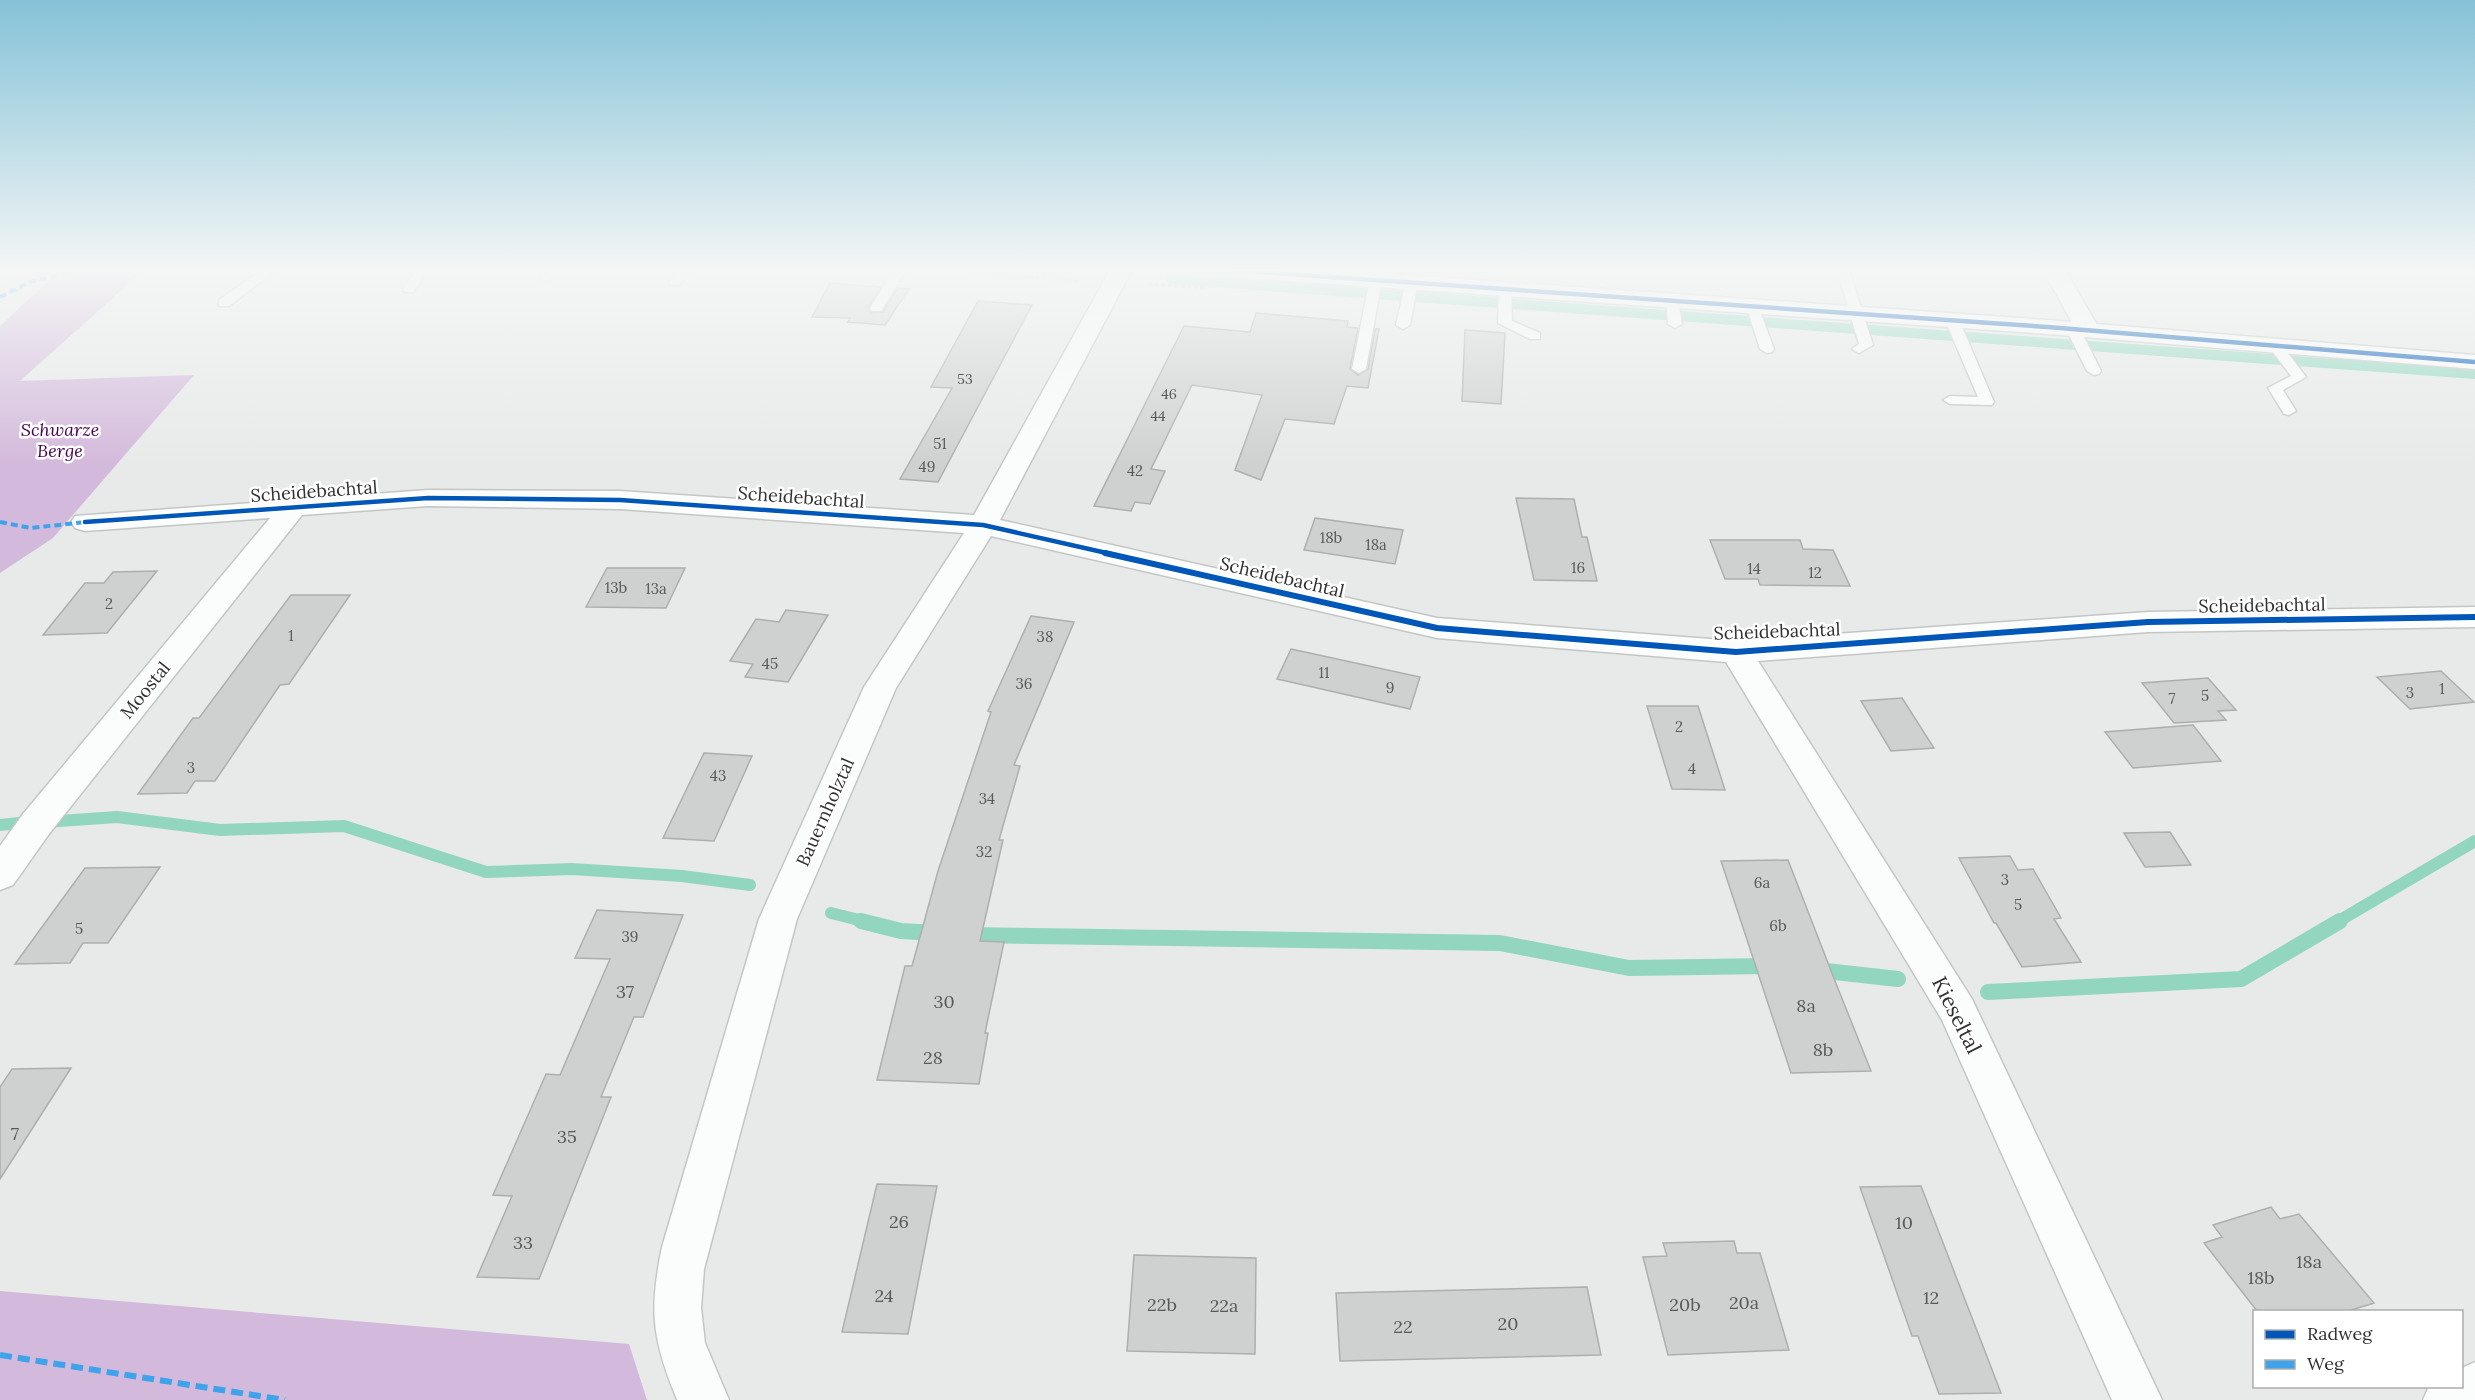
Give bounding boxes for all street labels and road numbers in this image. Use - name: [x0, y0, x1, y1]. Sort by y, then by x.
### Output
- street label: Scheidebachtal: [250, 475, 378, 507]
- street label: Scheidebachtal: [737, 481, 865, 513]
- street label: Scheidebachtal: [1218, 552, 1347, 603]
- street label: Scheidebachtal: [2198, 592, 2326, 618]
- street label: Scheidebachtal: [1713, 617, 1841, 645]
- street label: Moostal: [115, 657, 175, 723]
- street label: Bauernholztal: [791, 754, 859, 870]
- street label: Kieseltal: [1926, 972, 1988, 1058]

